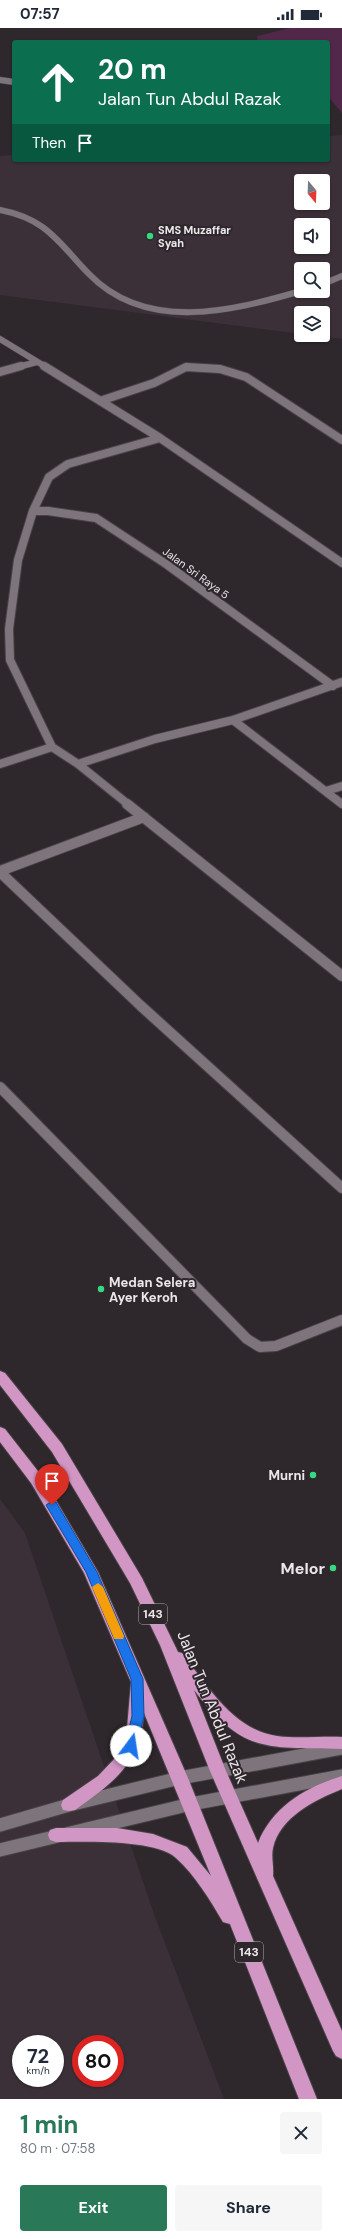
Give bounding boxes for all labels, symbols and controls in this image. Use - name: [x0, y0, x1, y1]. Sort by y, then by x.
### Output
- text: 07:57: [20, 4, 60, 24]
- text: 20 m: [98, 51, 167, 88]
- icon: ahead: [32, 56, 84, 108]
- text: Jalan Tun Abdul Razak: [98, 87, 281, 111]
- icon: arrive: [74, 132, 96, 154]
- text: Then: [32, 133, 66, 153]
- north arrow: [294, 174, 330, 210]
- map controls: [294, 174, 330, 342]
- button: sound: [294, 218, 330, 254]
- place label: SMS Muzaffar Syah: [158, 223, 231, 250]
- marker: SMS Muzaffar Syah: [145, 231, 155, 241]
- button: search: [294, 262, 330, 298]
- button: layers: [294, 306, 330, 342]
- street label: Jalan Sri Raya 5: [160, 544, 232, 602]
- place label: Medan Selera Ayer Keroh: [109, 1274, 195, 1306]
- marker: Medan Selera Ayer Keroh: [96, 1284, 106, 1294]
- pin: [35, 1464, 69, 1505]
- place label: Murni: [269, 1467, 305, 1484]
- icon: arrive: [41, 1470, 63, 1492]
- marker: Murni: [308, 1470, 318, 1480]
- place label: Melor: [281, 1558, 325, 1579]
- marker: Melor: [328, 1563, 338, 1573]
- road number: 143: [139, 1604, 167, 1624]
- street label: Jalan Tun Abdul Razak: [172, 1628, 253, 1787]
- position arrow: [110, 1725, 152, 1767]
- road number: 143: [235, 1942, 263, 1962]
- speed limit sign: 80: [72, 2035, 124, 2087]
- text: 72: [27, 2043, 49, 2069]
- text: km/h: [26, 2064, 50, 2077]
- text: 1 min: [20, 2109, 78, 2140]
- button: close: [280, 2112, 322, 2154]
- text: 80 m · 07:58: [20, 2140, 95, 2157]
- button: Exit: [20, 2185, 167, 2231]
- button: Share: [175, 2185, 322, 2231]

